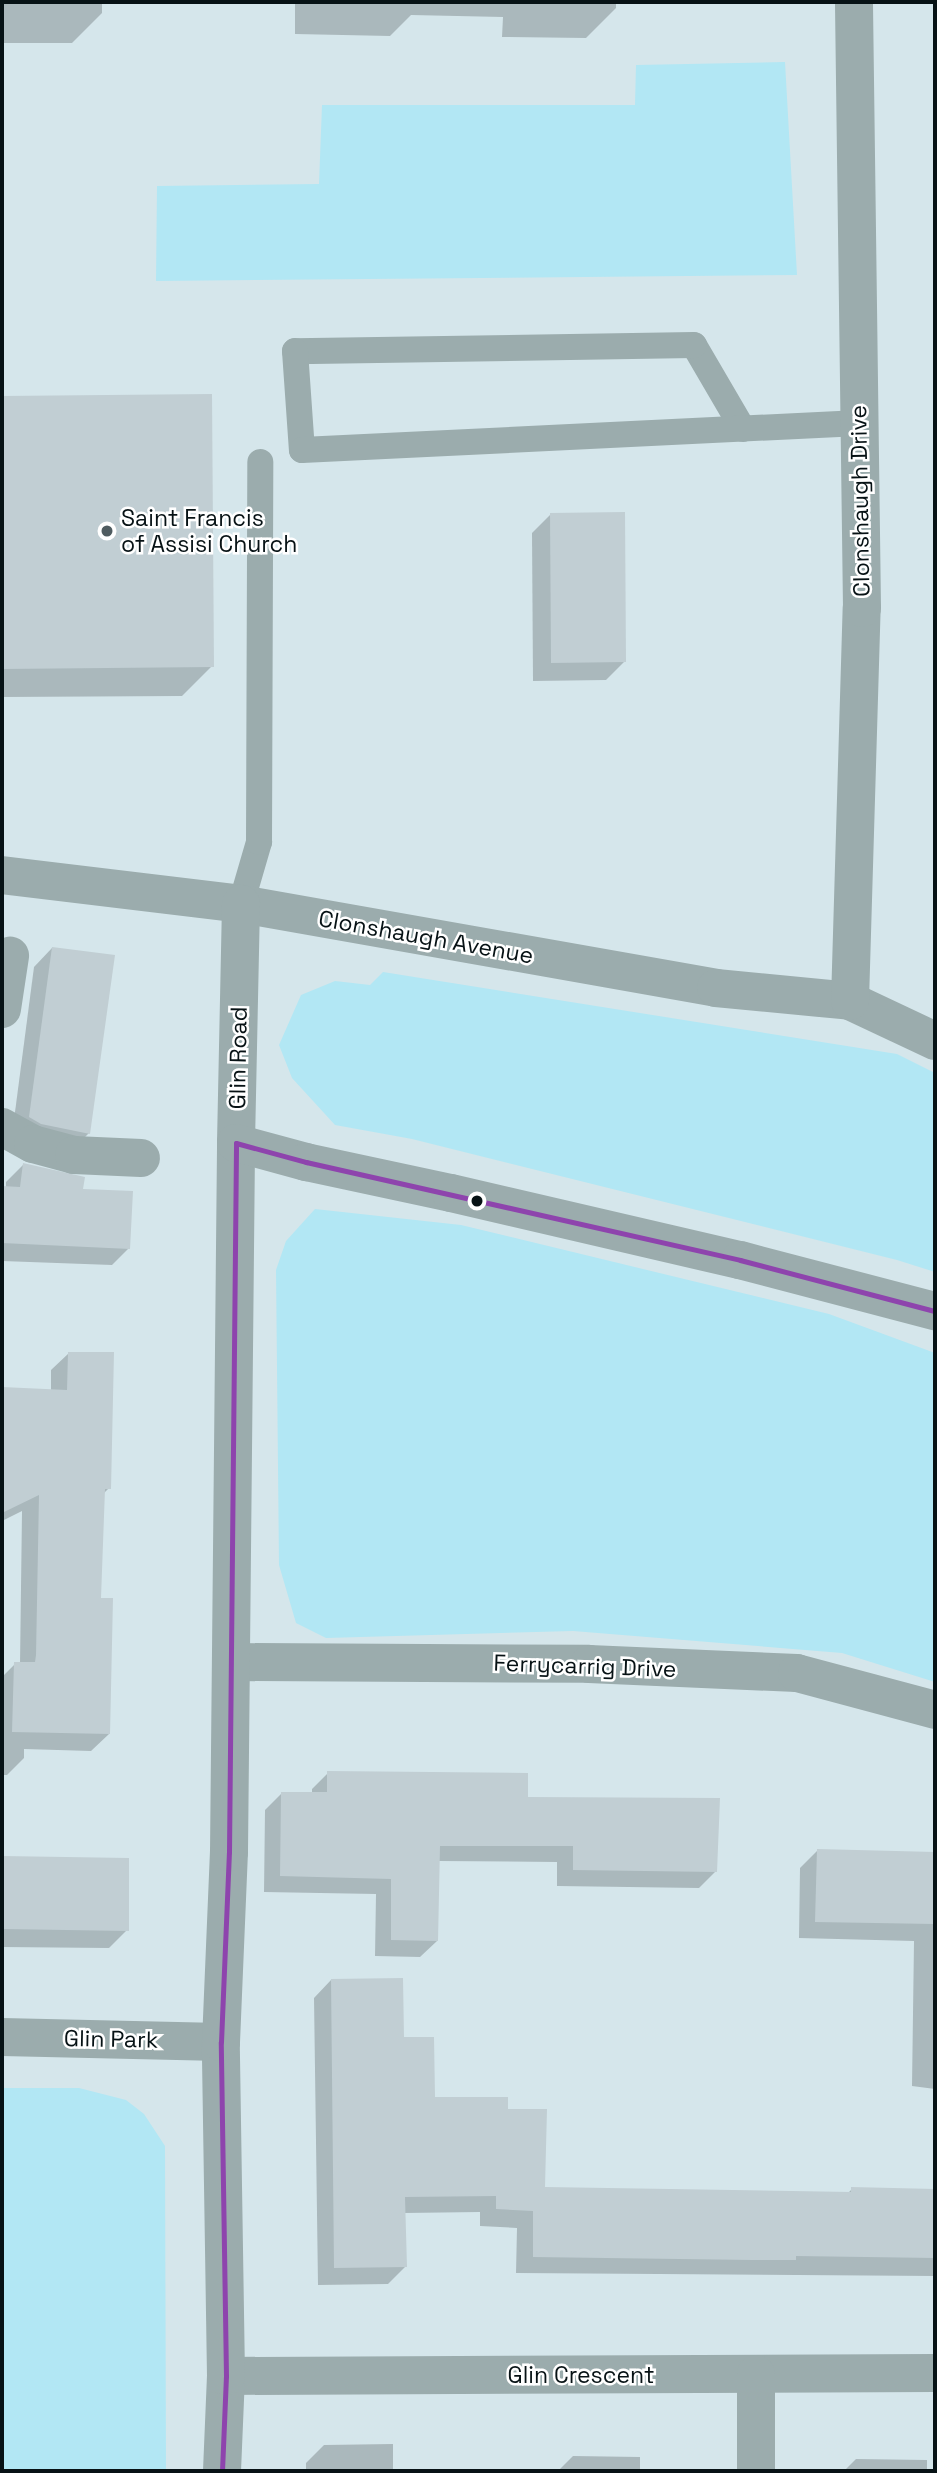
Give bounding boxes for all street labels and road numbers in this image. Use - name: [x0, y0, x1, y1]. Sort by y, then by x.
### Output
- street label: Clonshaugh Drive: [845, 405, 875, 597]
- street label: Clonshaugh Avenue: [316, 904, 536, 970]
- street label: Glin Road: [223, 1006, 253, 1110]
- street label: Ferrycarrig Drive: [493, 1649, 677, 1683]
- street label: Glin Park: [64, 2024, 158, 2054]
- street label: Glin Crescent: [508, 2361, 654, 2389]

